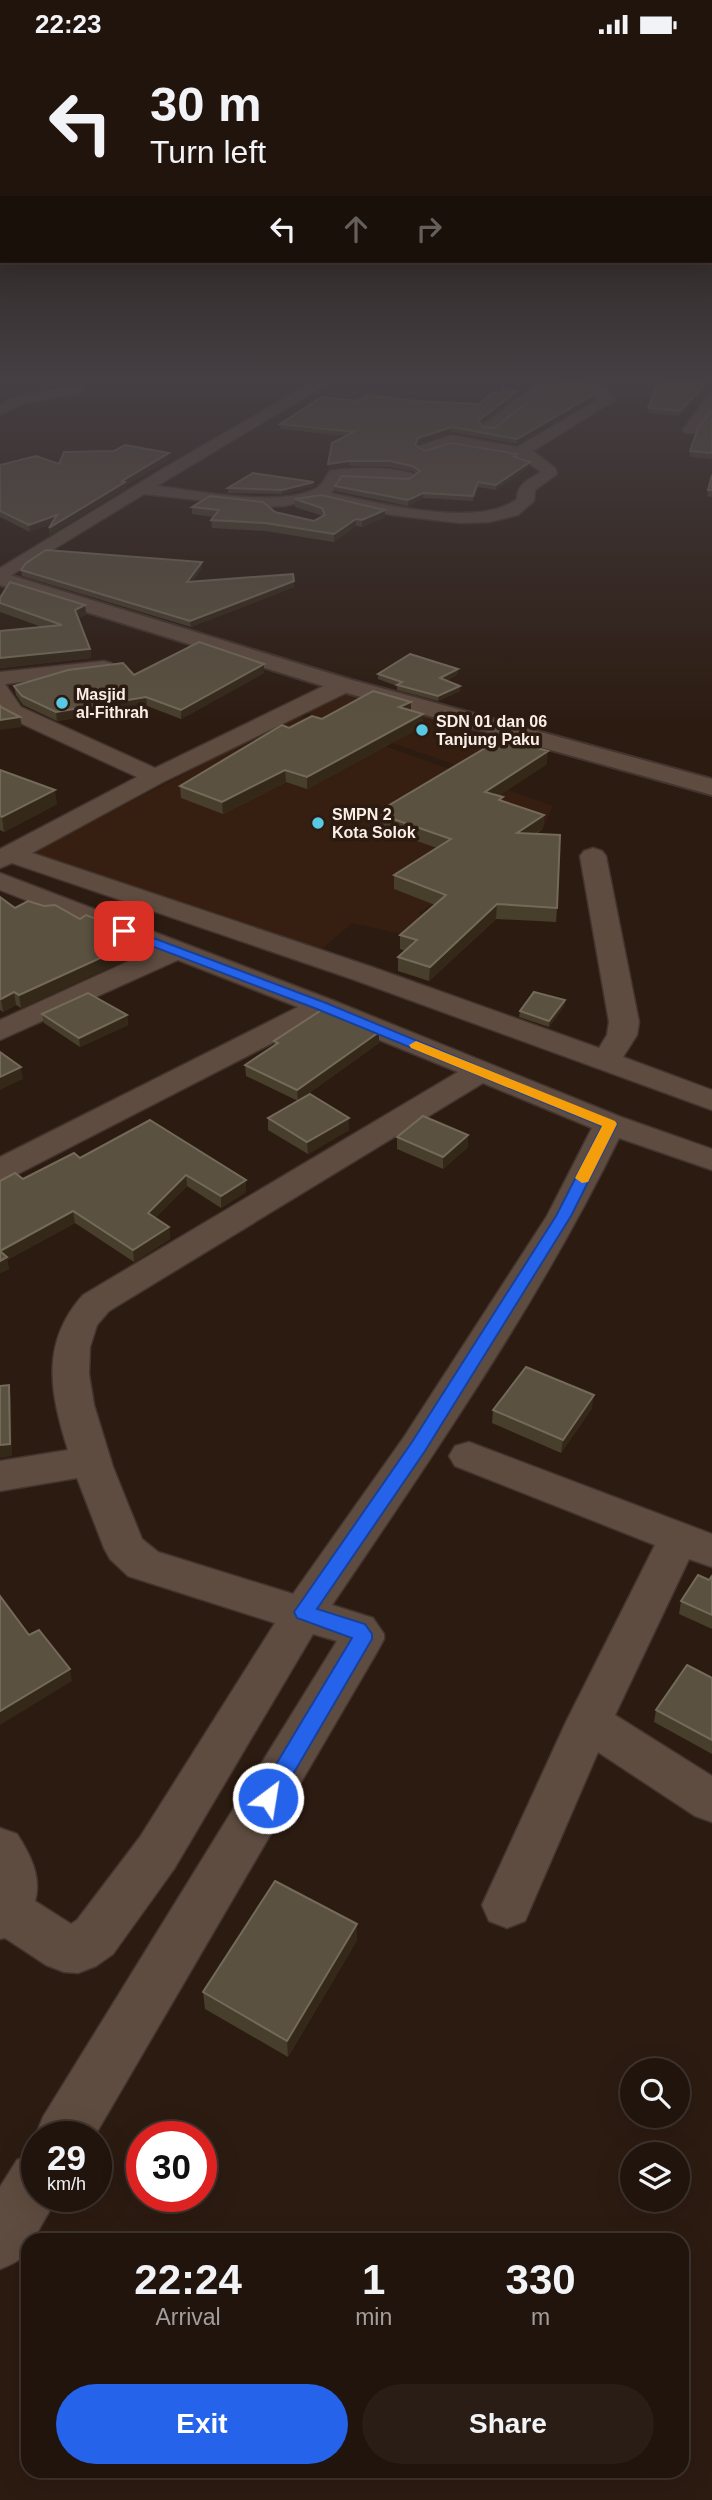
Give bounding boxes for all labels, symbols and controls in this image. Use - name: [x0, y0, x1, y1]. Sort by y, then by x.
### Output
- text: 22:23: [35, 9, 102, 39]
- icon: left: [35, 77, 126, 168]
- text: 30 m: [150, 77, 262, 131]
- text: Turn left: [150, 134, 266, 170]
- icon: left: [264, 210, 302, 248]
- icon: ahead: [337, 210, 375, 248]
- icon: right: [410, 210, 448, 248]
- place label: Masjid al-Fithrah: [76, 686, 149, 721]
- marker: Masjid al-Fithrah: [54, 695, 70, 711]
- place label: SDN 01 dan 06 Tanjung Paku: [436, 713, 547, 748]
- marker: SDN 01 dan 06 Tanjung Paku: [414, 722, 430, 738]
- place label: SMPN 2 Kota Solok: [332, 806, 416, 841]
- marker: SMPN 2 Kota Solok: [310, 815, 326, 831]
- pin: [94, 901, 154, 961]
- icon: arrive: [105, 912, 143, 950]
- position arrow: [231, 1761, 305, 1835]
- map controls: [620, 2058, 690, 2212]
- button: search: [620, 2058, 690, 2128]
- speed limit sign: 30: [126, 2121, 217, 2212]
- text: 29: [47, 2138, 86, 2177]
- button: layers: [620, 2142, 690, 2212]
- text: km/h: [47, 2174, 86, 2194]
- text: 22:24: [134, 2256, 242, 2303]
- text: 1: [362, 2256, 385, 2303]
- text: 330: [506, 2256, 576, 2303]
- text: Arrival: [155, 2304, 221, 2330]
- text: min: [355, 2304, 392, 2330]
- text: m: [531, 2304, 550, 2330]
- button: Exit: [56, 2384, 348, 2464]
- button: Share: [362, 2384, 654, 2464]

